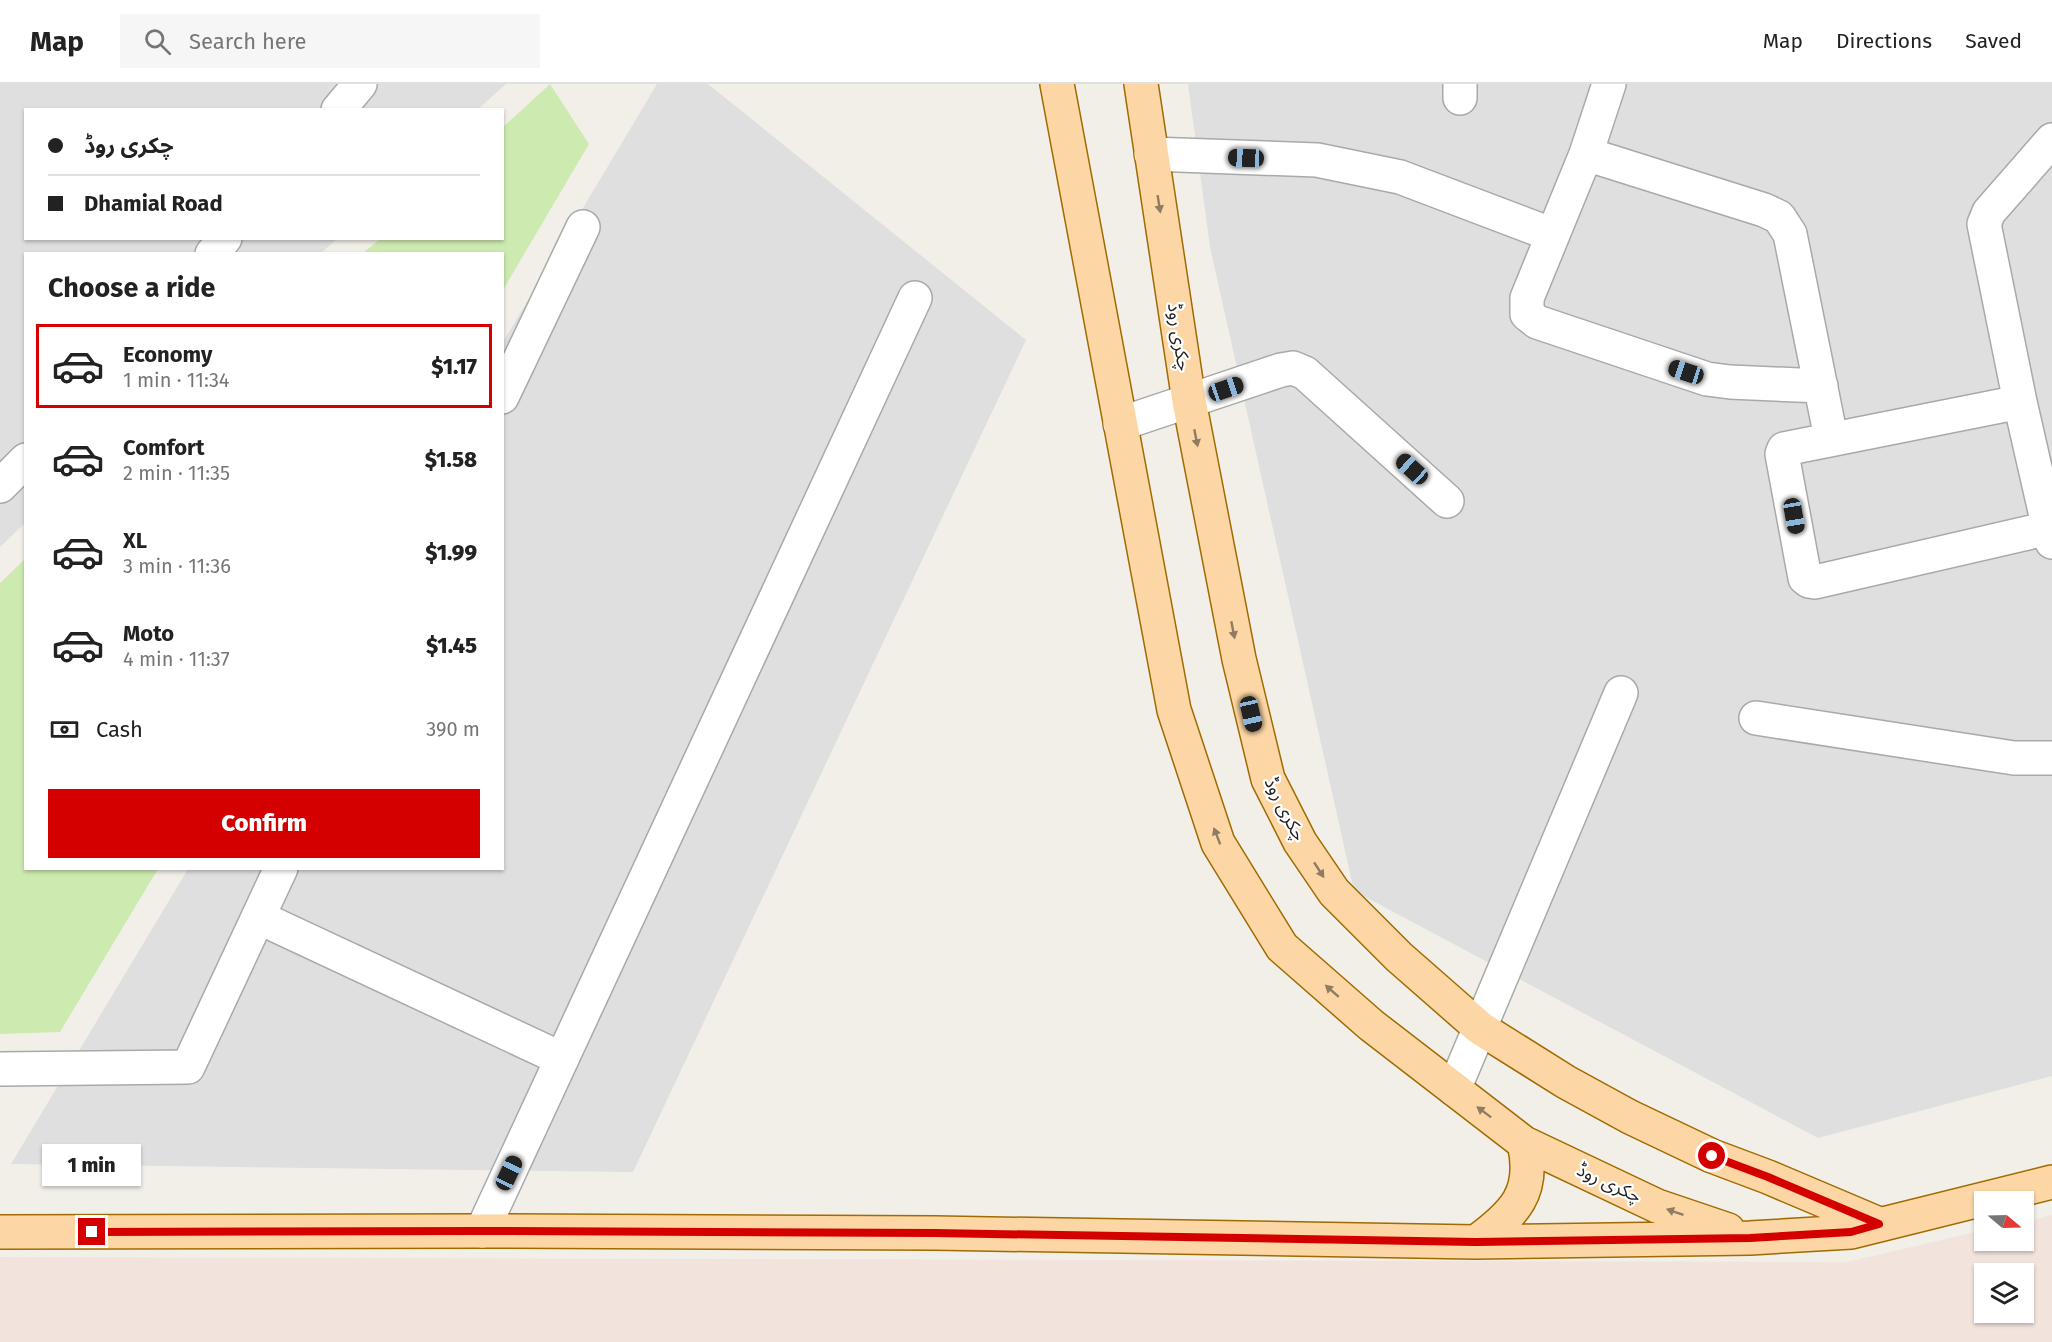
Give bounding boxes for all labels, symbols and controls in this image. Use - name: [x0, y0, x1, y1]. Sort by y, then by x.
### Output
- search box: [120, 14, 540, 68]
- text: Map: [30, 25, 84, 58]
- icon: search: [141, 25, 174, 58]
- text: Search here: [189, 28, 307, 55]
- text: Map: [1763, 28, 1803, 54]
- text: Directions: [1836, 28, 1932, 54]
- text: Saved: [1965, 28, 2022, 54]
- text: چکری روڈ: [84, 132, 174, 159]
- car: [1228, 148, 1264, 168]
- text: Dhamial Road: [84, 190, 223, 217]
- one-way arrow: [1154, 195, 1163, 214]
- text: Choose a ride: [48, 272, 215, 304]
- street label: چکری روڈ: [1163, 301, 1195, 373]
- icon: car: [51, 339, 105, 393]
- text: Economy: [123, 341, 212, 368]
- text: $1.17: [431, 353, 477, 380]
- car: [1666, 358, 1706, 386]
- text: 1 min · 11:34: [123, 368, 229, 392]
- car: [1206, 375, 1246, 403]
- one-way arrow: [1192, 429, 1201, 448]
- icon: car: [51, 432, 105, 486]
- text: Comfort: [123, 434, 204, 461]
- text: $1.58: [425, 446, 477, 473]
- car: [1393, 450, 1431, 488]
- text: 2 min · 11:35: [123, 461, 230, 485]
- car: [1782, 497, 1806, 535]
- icon: car: [51, 525, 105, 579]
- text: XL: [123, 527, 147, 554]
- text: $1.99: [425, 539, 477, 566]
- text: 3 min · 11:36: [123, 554, 231, 578]
- icon: car: [51, 618, 105, 672]
- text: Moto: [123, 620, 174, 647]
- one-way arrow: [1229, 620, 1238, 639]
- text: $1.45: [426, 632, 477, 659]
- text: 4 min · 11:37: [123, 647, 230, 671]
- car: [1238, 694, 1264, 734]
- icon: cash: [48, 713, 81, 746]
- text: Cash: [96, 716, 143, 743]
- text: 390 m: [426, 717, 480, 741]
- street label: چکری روڈ: [1260, 773, 1310, 845]
- button: Confirm: [48, 789, 480, 858]
- one-way arrow: [1211, 827, 1221, 845]
- one-way arrow: [1313, 862, 1324, 878]
- one-way arrow: [1325, 985, 1340, 998]
- one-way arrow: [1477, 1106, 1493, 1118]
- route start: [1698, 1142, 1725, 1169]
- callout: 1 min: [42, 1145, 142, 1187]
- text: 1 min: [68, 1153, 115, 1177]
- car: [493, 1153, 525, 1193]
- street label: چکری روڈ: [1573, 1159, 1645, 1208]
- north arrow: [1974, 1191, 2034, 1251]
- map controls: [1974, 1191, 2034, 1323]
- one-way arrow: [1666, 1206, 1684, 1216]
- route end: [78, 1218, 105, 1245]
- button: layers: [1974, 1263, 2034, 1323]

